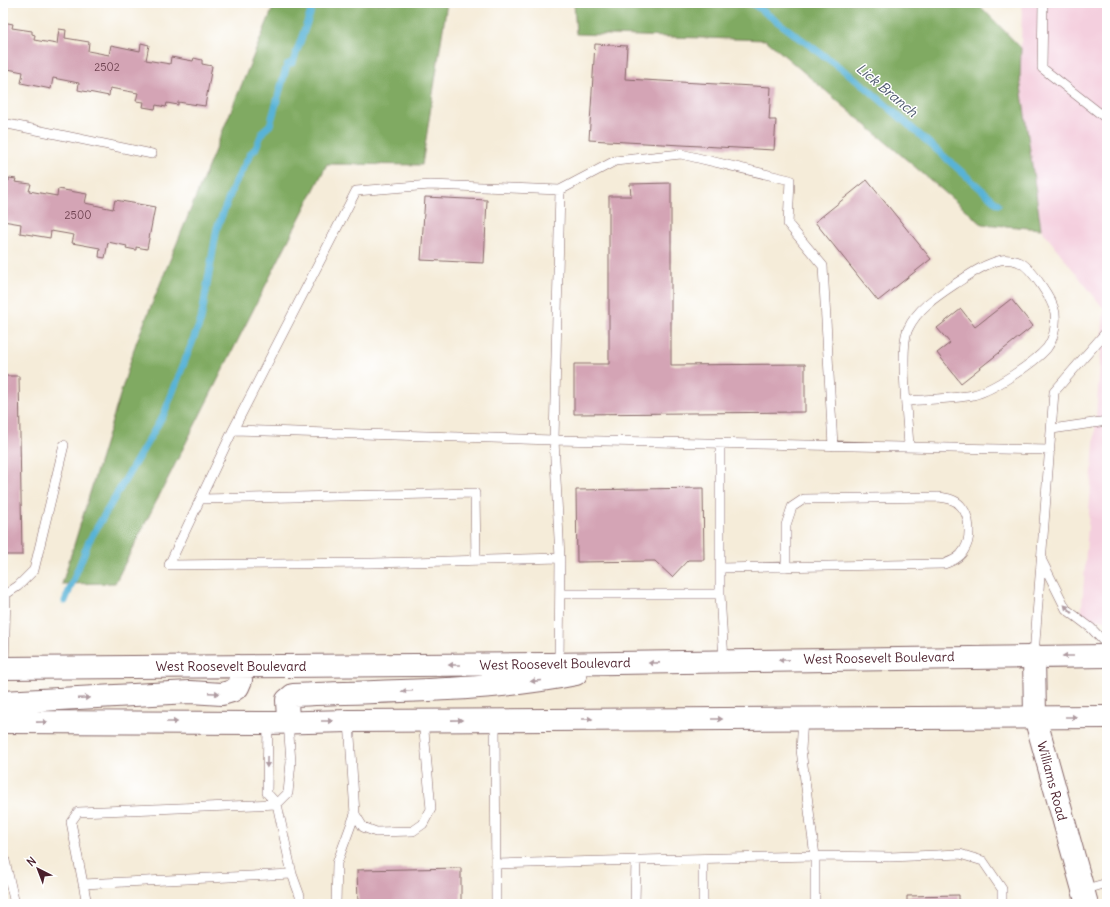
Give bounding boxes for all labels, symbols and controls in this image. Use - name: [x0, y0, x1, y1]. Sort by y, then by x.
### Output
- water label: Lick Branch: [853, 59, 922, 121]
- house number: 2502: [94, 60, 120, 74]
- house number: 2500: [65, 208, 91, 222]
- one-way arrow: [1063, 604, 1073, 614]
- street label: West Roosevelt Boulevard: [803, 648, 955, 668]
- one-way arrow: [1062, 652, 1074, 659]
- street label: West Roosevelt Boulevard: [479, 654, 631, 674]
- one-way arrow: [777, 657, 790, 663]
- street label: West Roosevelt Boulevard: [156, 658, 307, 675]
- one-way arrow: [648, 659, 660, 666]
- one-way arrow: [447, 662, 460, 668]
- one-way arrow: [530, 677, 542, 684]
- one-way arrow: [401, 687, 413, 694]
- one-way arrow: [208, 690, 220, 697]
- one-way arrow: [78, 694, 90, 701]
- one-way arrow: [1065, 714, 1078, 720]
- one-way arrow: [711, 715, 723, 722]
- one-way arrow: [581, 716, 594, 722]
- one-way arrow: [451, 717, 464, 723]
- one-way arrow: [36, 718, 48, 725]
- one-way arrow: [321, 718, 334, 724]
- one-way arrow: [166, 719, 179, 725]
- street label: Williams Road: [1033, 739, 1071, 823]
- one-way arrow: [264, 756, 270, 769]
- north arrow: [18, 849, 58, 889]
- text: N: [24, 854, 39, 869]

